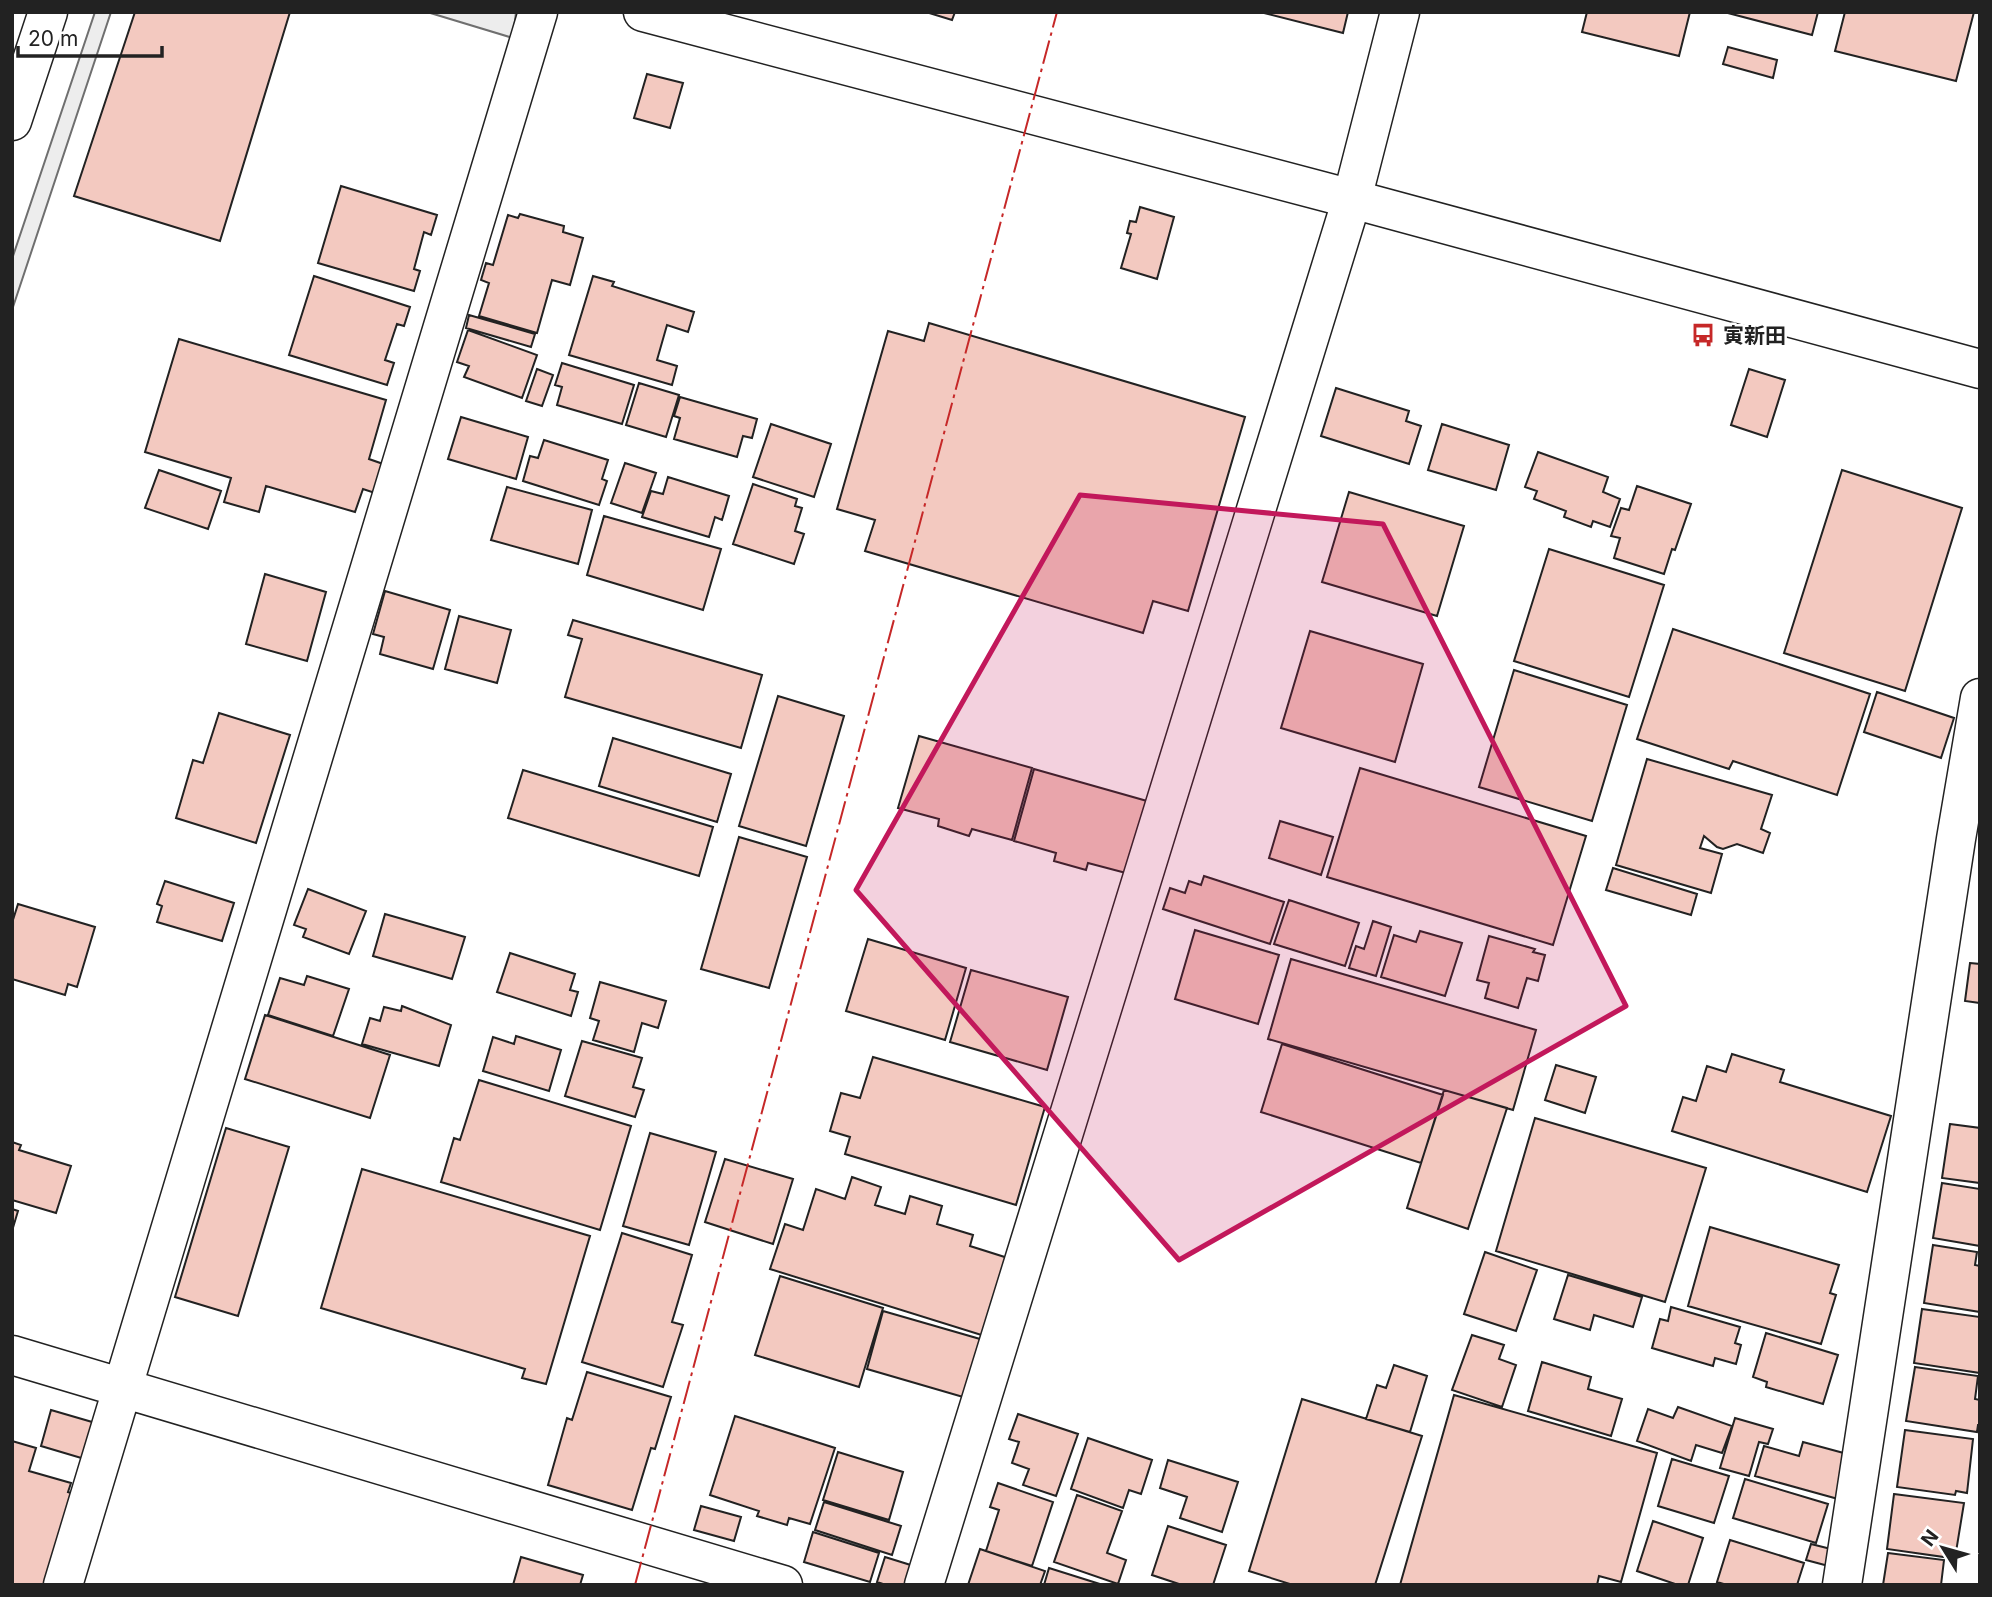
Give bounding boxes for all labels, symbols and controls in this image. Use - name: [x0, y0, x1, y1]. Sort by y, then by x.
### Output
- scale bar: [18, 14, 161, 58]
- text: 20 m: [28, 26, 78, 51]
- bus stop icon: 寅新田: [1689, 321, 1717, 349]
- place label: 寅新田: [1723, 323, 1786, 348]
- north arrow: [1908, 1513, 1978, 1583]
- text: N: [1916, 1525, 1943, 1551]

